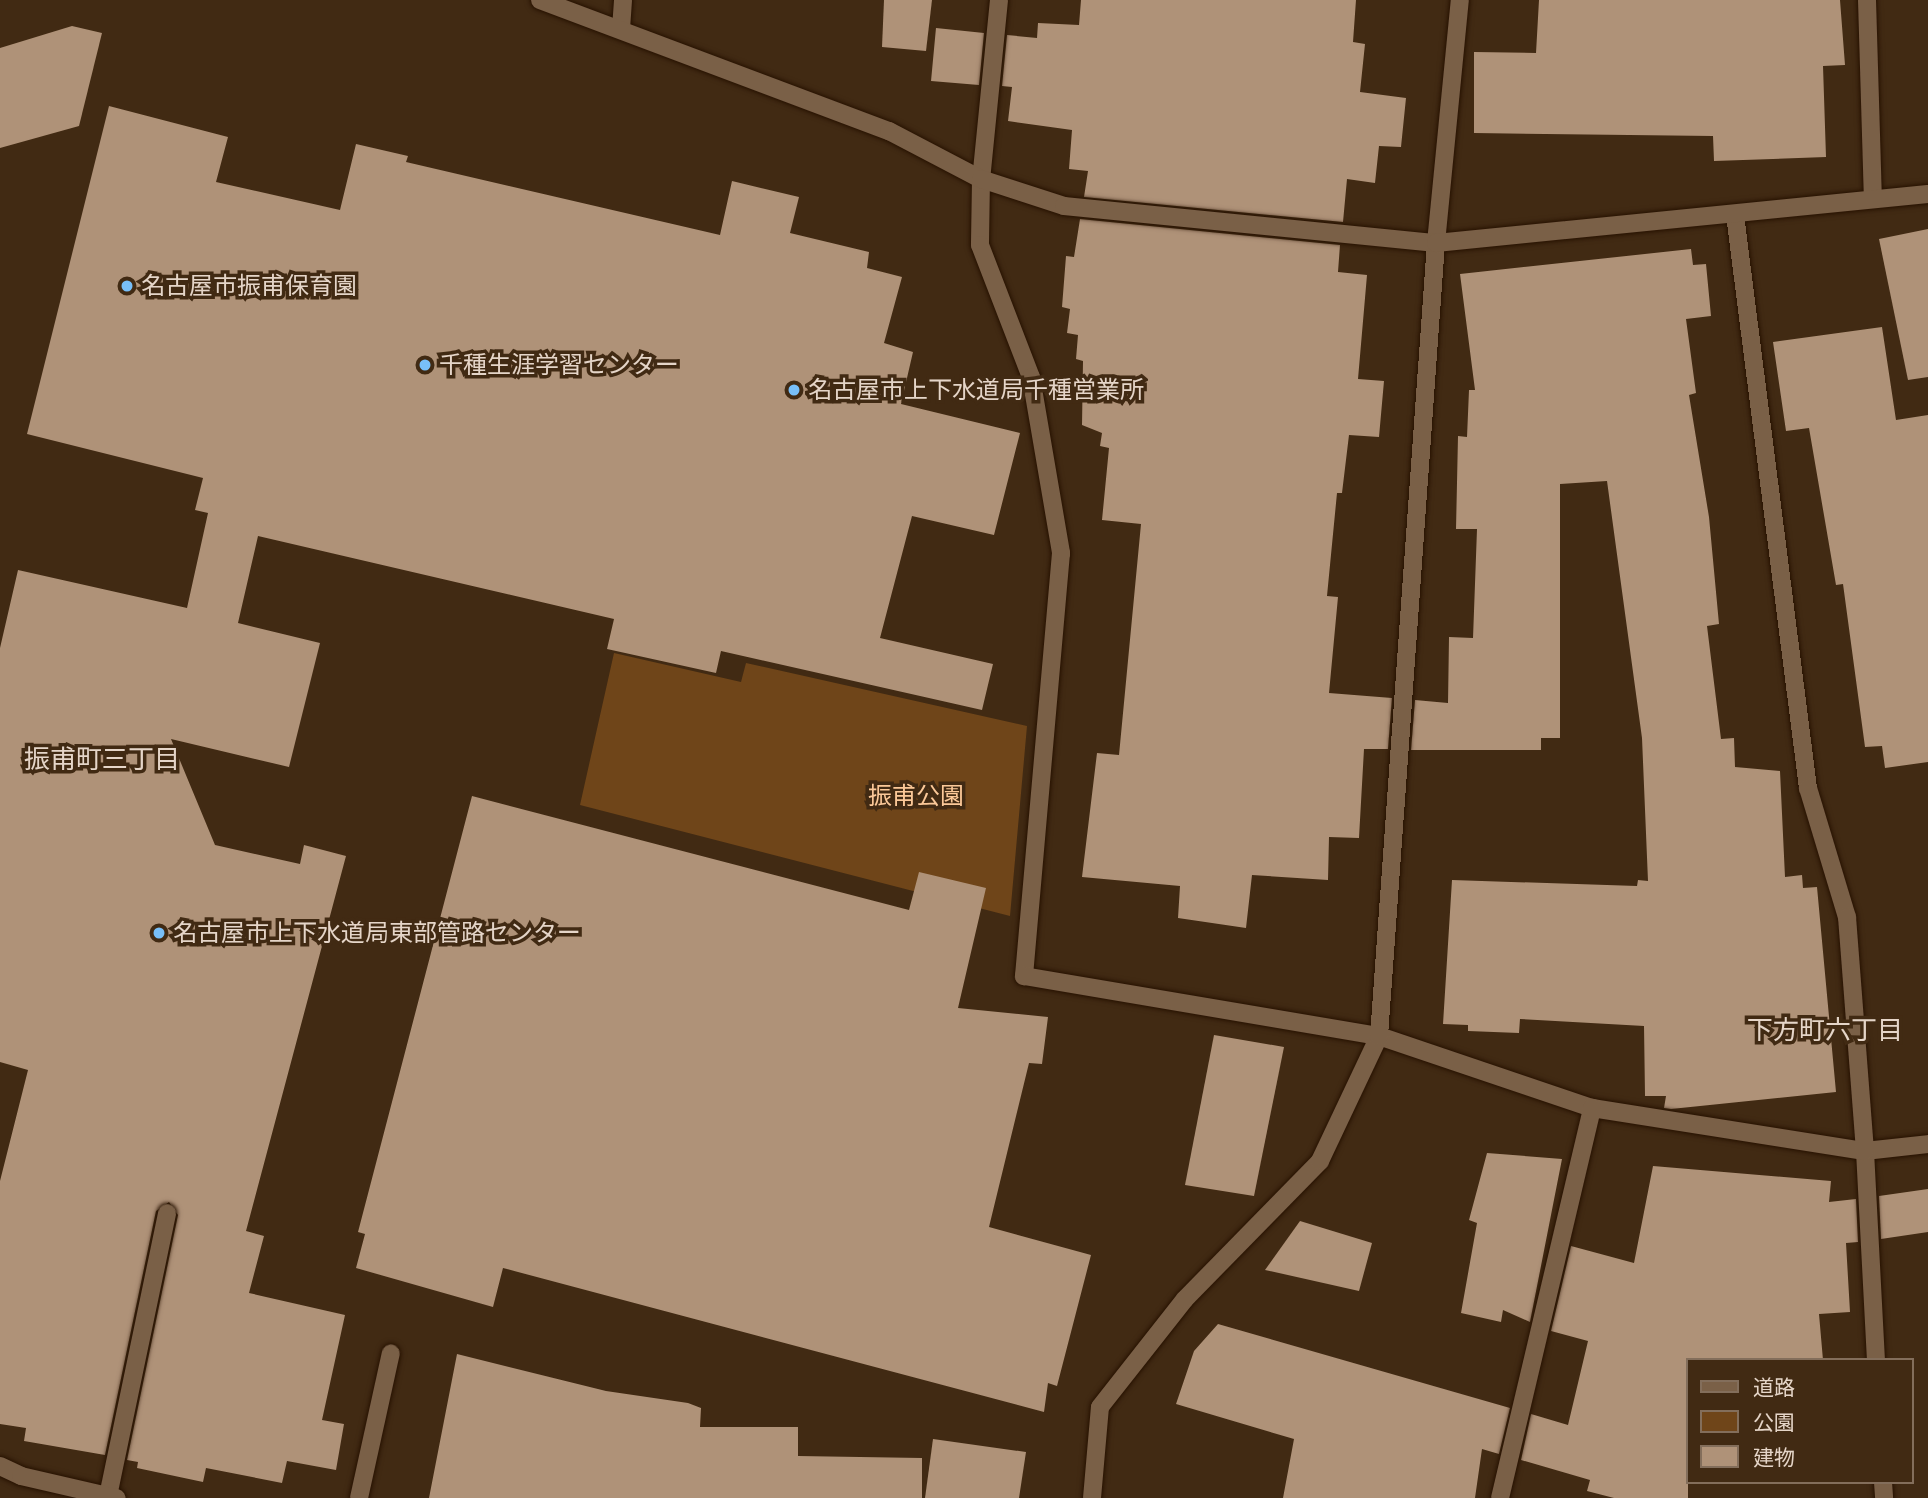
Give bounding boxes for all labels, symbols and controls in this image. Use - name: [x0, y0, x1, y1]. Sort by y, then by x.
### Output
- place label: 名古屋市振甫保育園: [141, 272, 357, 300]
- marker: 名古屋市振甫保育園: [119, 278, 135, 294]
- place label: 千種生涯学習センター: [439, 351, 679, 379]
- marker: 千種生涯学習センター: [417, 357, 433, 373]
- place label: 名古屋市上下水道局千種営業所: [808, 376, 1144, 404]
- marker: 名古屋市上下水道局千種営業所: [786, 382, 802, 398]
- district label: 振甫町三丁目: [24, 744, 180, 776]
- park label: 振甫公園: [868, 782, 964, 810]
- place label: 名古屋市上下水道局東部管路センター: [173, 919, 581, 947]
- marker: 名古屋市上下水道局東部管路センター: [151, 925, 167, 941]
- district label: 下方町六丁目: [1747, 1015, 1903, 1047]
- legend: [1686, 1358, 1914, 1484]
- text: 道路: [1753, 1373, 1795, 1403]
- text: 公園: [1753, 1408, 1795, 1438]
- text: 建物: [1753, 1443, 1795, 1473]

